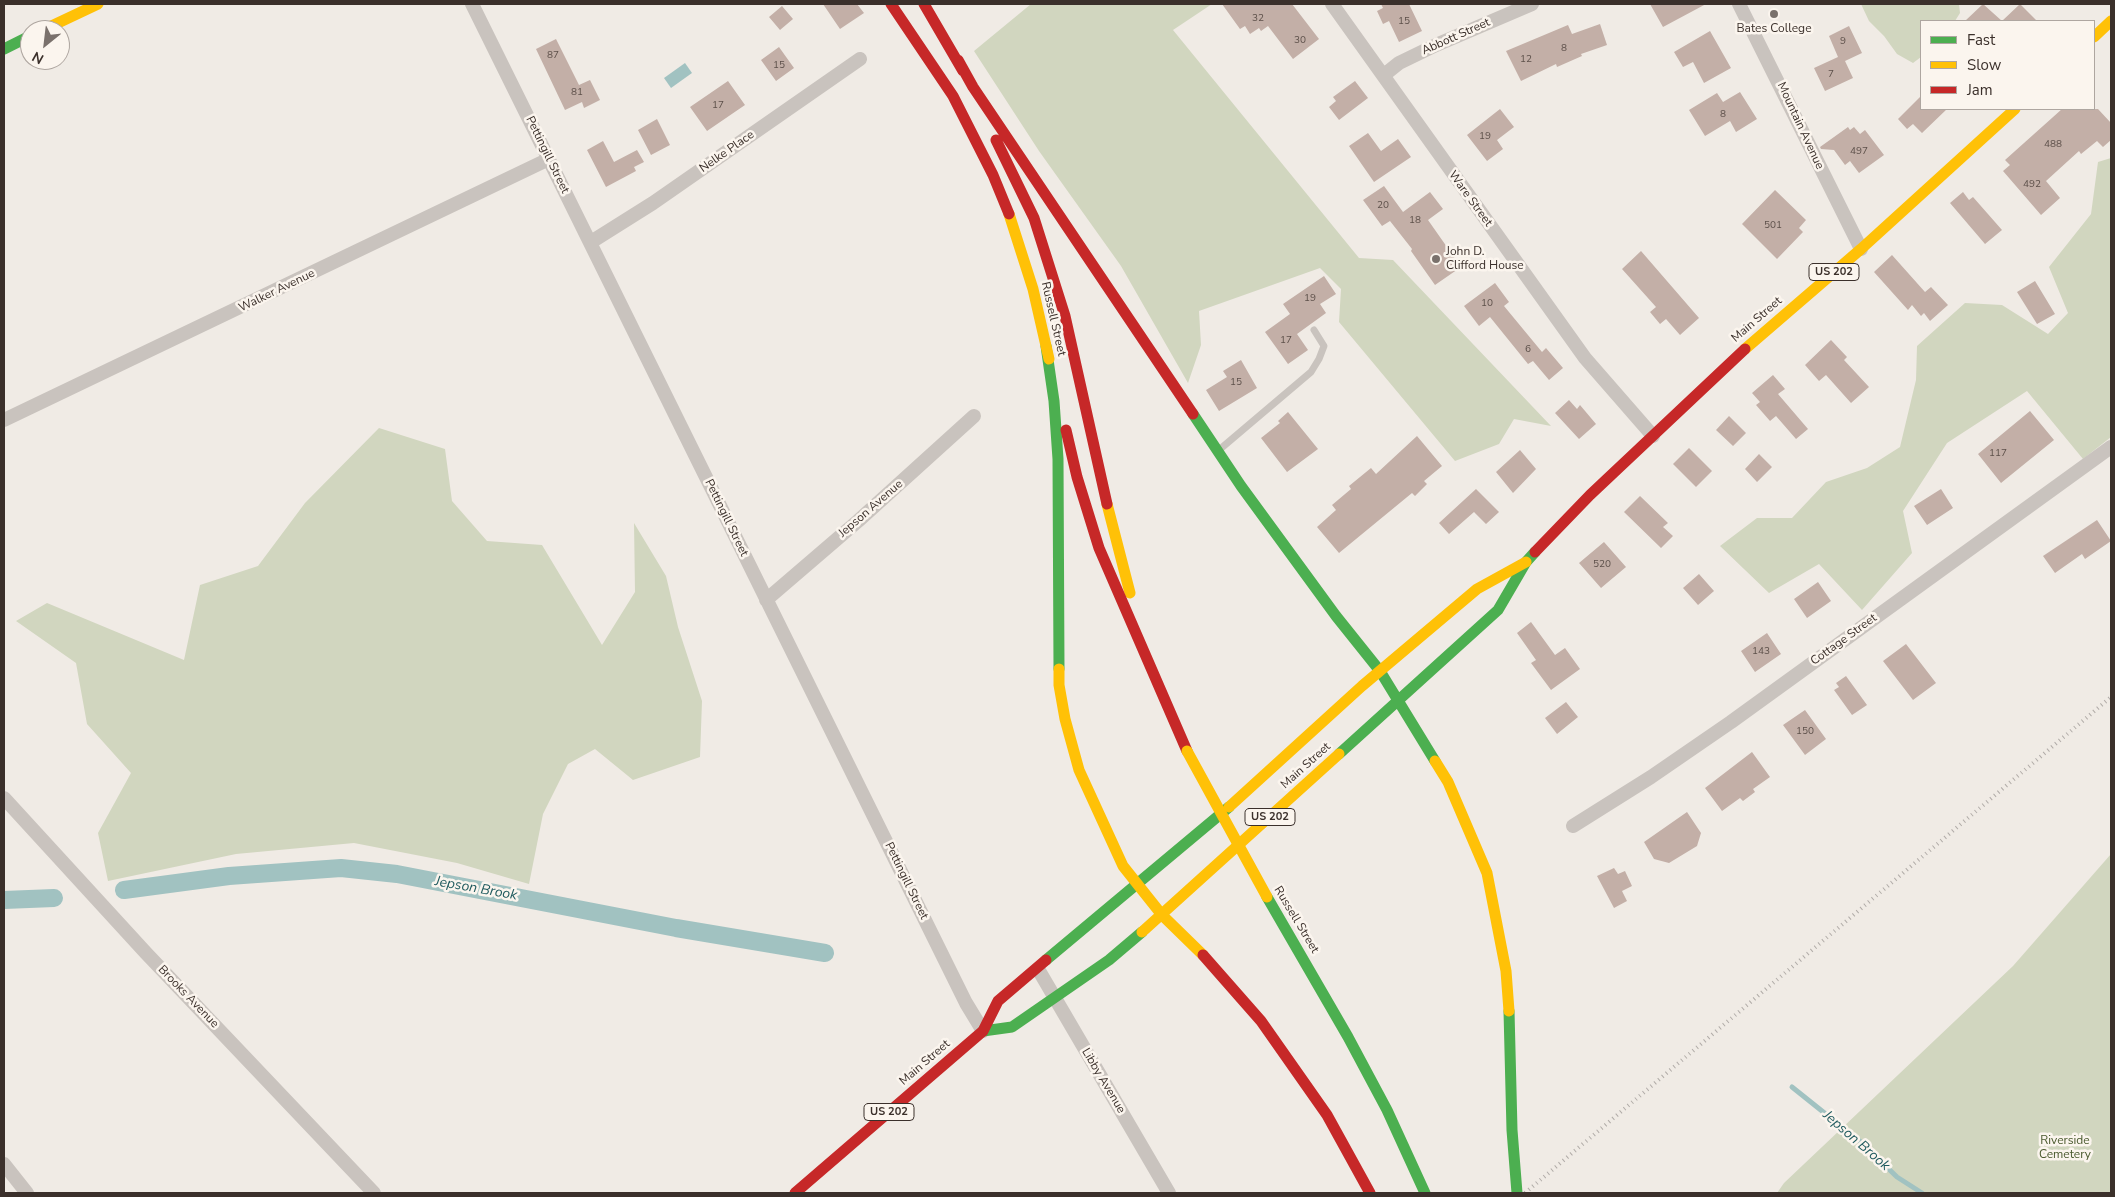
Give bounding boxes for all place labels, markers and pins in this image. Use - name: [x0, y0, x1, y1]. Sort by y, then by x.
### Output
- marker: Bates College: [1768, 8, 1780, 20]
- place label: Bates College: [1736, 22, 1812, 36]
- place label: John D. Clifford House: [1446, 245, 1524, 273]
- marker: John D. Clifford House: [1430, 253, 1442, 265]

